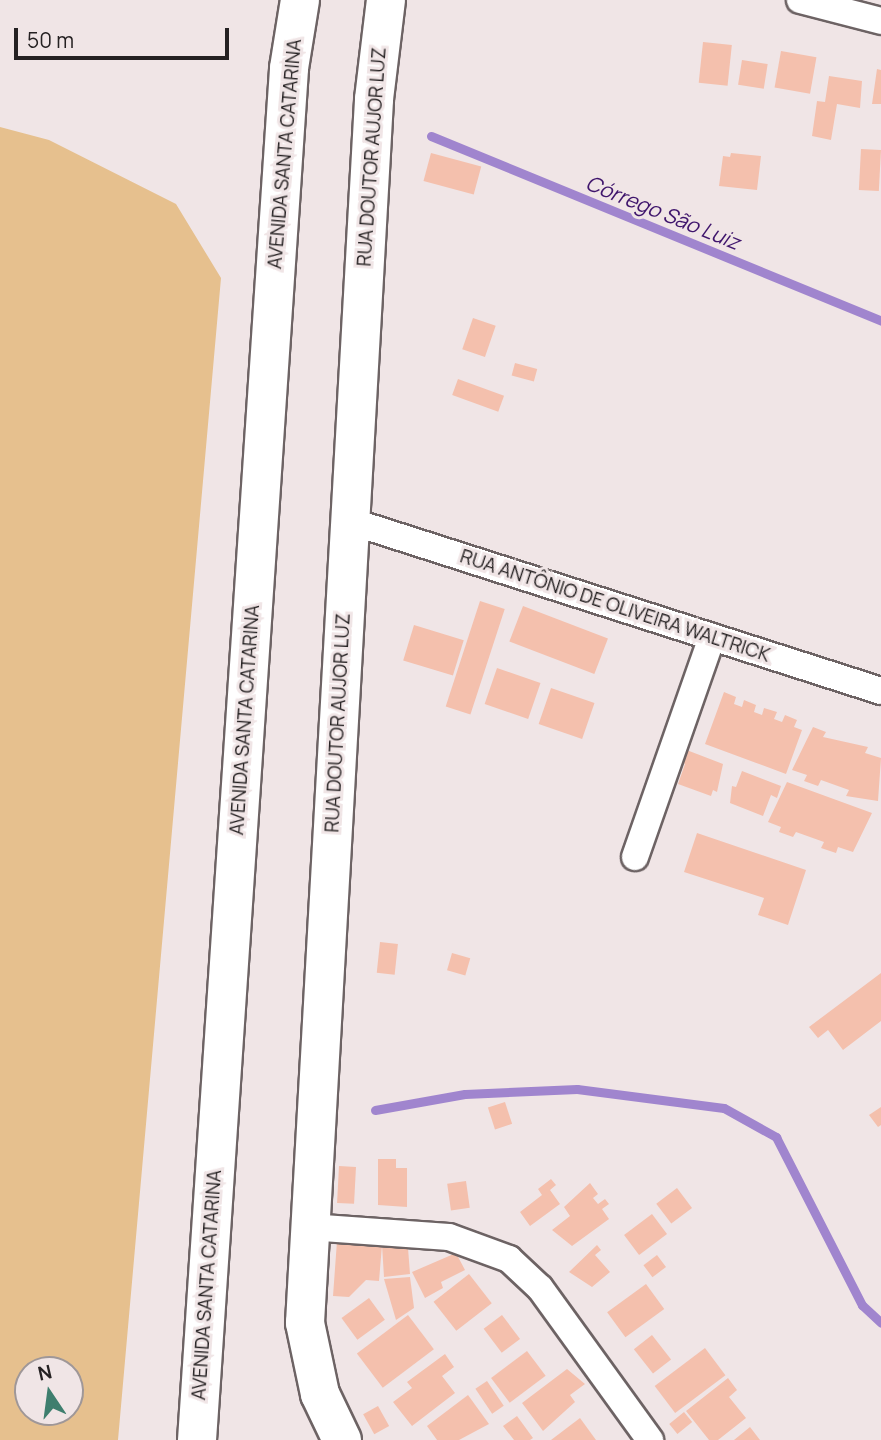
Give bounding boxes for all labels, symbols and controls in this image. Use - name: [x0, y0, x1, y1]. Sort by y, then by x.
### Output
- scale bar: [18, 14, 233, 58]
- text: 50 m: [27, 26, 74, 54]
- street label: AVENIDA SANTA CATARINA: [264, 38, 306, 270]
- street label: RUA DOUTOR AUJOR LUZ: [353, 47, 391, 267]
- water label: Córrego São Luiz: [582, 170, 744, 254]
- street label: RUA ANTÔNIO DE OLIVEIRA WALTRICK: [457, 545, 773, 667]
- street label: AVENIDA SANTA CATARINA: [226, 604, 264, 836]
- street label: RUA DOUTOR AUJOR LUZ: [321, 613, 355, 833]
- street label: AVENIDA SANTA CATARINA: [188, 1169, 226, 1401]
- north arrow: [14, 1356, 84, 1426]
- text: N: [35, 1358, 54, 1387]

